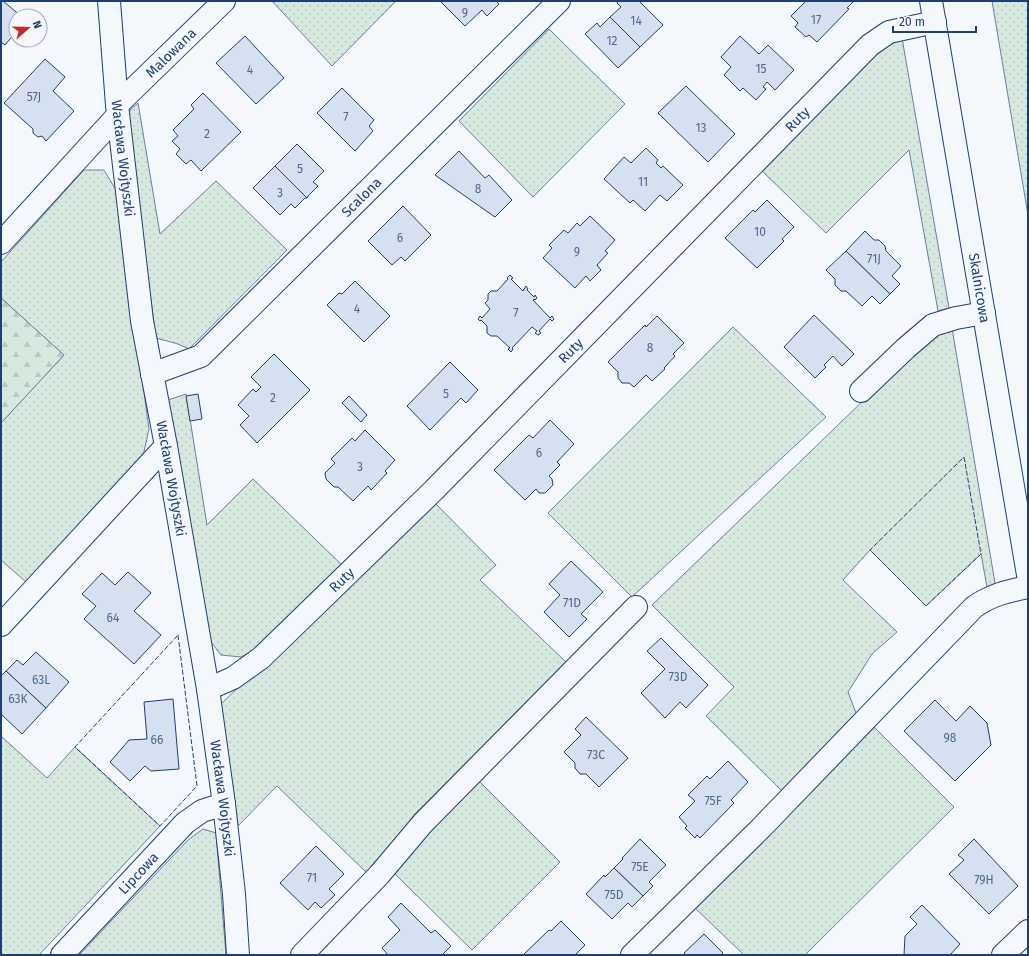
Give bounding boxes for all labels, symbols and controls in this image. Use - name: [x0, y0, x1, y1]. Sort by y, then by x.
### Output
- house number: 9: [462, 6, 468, 20]
- north arrow: [8, 8, 48, 48]
- scale bar: [893, 8, 976, 34]
- house number: 17: [811, 13, 821, 27]
- house number: 14: [630, 14, 642, 28]
- text: 20 m: [899, 15, 925, 29]
- text: N: [30, 19, 44, 30]
- street label: Malowana: [142, 25, 200, 81]
- house number: 12: [606, 34, 618, 48]
- house number: 15: [755, 62, 767, 76]
- house number: 4: [247, 63, 254, 77]
- house number: 57J: [27, 90, 41, 104]
- street label: Wacława Wojtyszki: [107, 99, 138, 218]
- street label: Ruty: [782, 103, 814, 136]
- house number: 7: [343, 110, 349, 124]
- house number: 13: [695, 121, 707, 135]
- house number: 2: [204, 127, 210, 141]
- house number: 5: [297, 162, 303, 176]
- street label: Scalona: [338, 174, 385, 221]
- house number: 11: [638, 175, 648, 189]
- house number: 8: [475, 182, 482, 196]
- house number: 3: [277, 186, 283, 200]
- house number: 10: [754, 225, 766, 239]
- house number: 6: [397, 231, 403, 245]
- house number: 9: [574, 245, 580, 259]
- house number: 71J: [867, 252, 881, 266]
- street label: Skalnicowa: [965, 252, 993, 324]
- house number: 4: [354, 302, 361, 316]
- house number: 7: [513, 306, 519, 320]
- street label: Ruty: [555, 335, 587, 367]
- house number: 8: [647, 341, 654, 355]
- house number: 5: [443, 387, 449, 401]
- house number: 2: [270, 391, 276, 405]
- street label: Wacława Wojtyszki: [152, 419, 189, 538]
- house number: 6: [536, 446, 542, 460]
- house number: 3: [357, 460, 363, 474]
- street label: Ruty: [326, 564, 358, 596]
- house number: 71D: [563, 596, 581, 610]
- house number: 64: [107, 611, 120, 625]
- house number: 73D: [669, 670, 688, 684]
- house number: 63L: [32, 673, 50, 687]
- house number: 63K: [8, 692, 29, 706]
- house number: 98: [944, 731, 957, 745]
- house number: 66: [151, 733, 163, 747]
- street label: Wacława Wojtyszki: [206, 739, 238, 858]
- house number: 73C: [587, 748, 605, 762]
- house number: 75F: [704, 794, 722, 808]
- street label: Lipcowa: [115, 849, 162, 898]
- house number: 75E: [631, 860, 649, 874]
- house number: 71: [307, 871, 317, 885]
- house number: 79H: [974, 873, 994, 887]
- house number: 75D: [605, 888, 624, 902]

